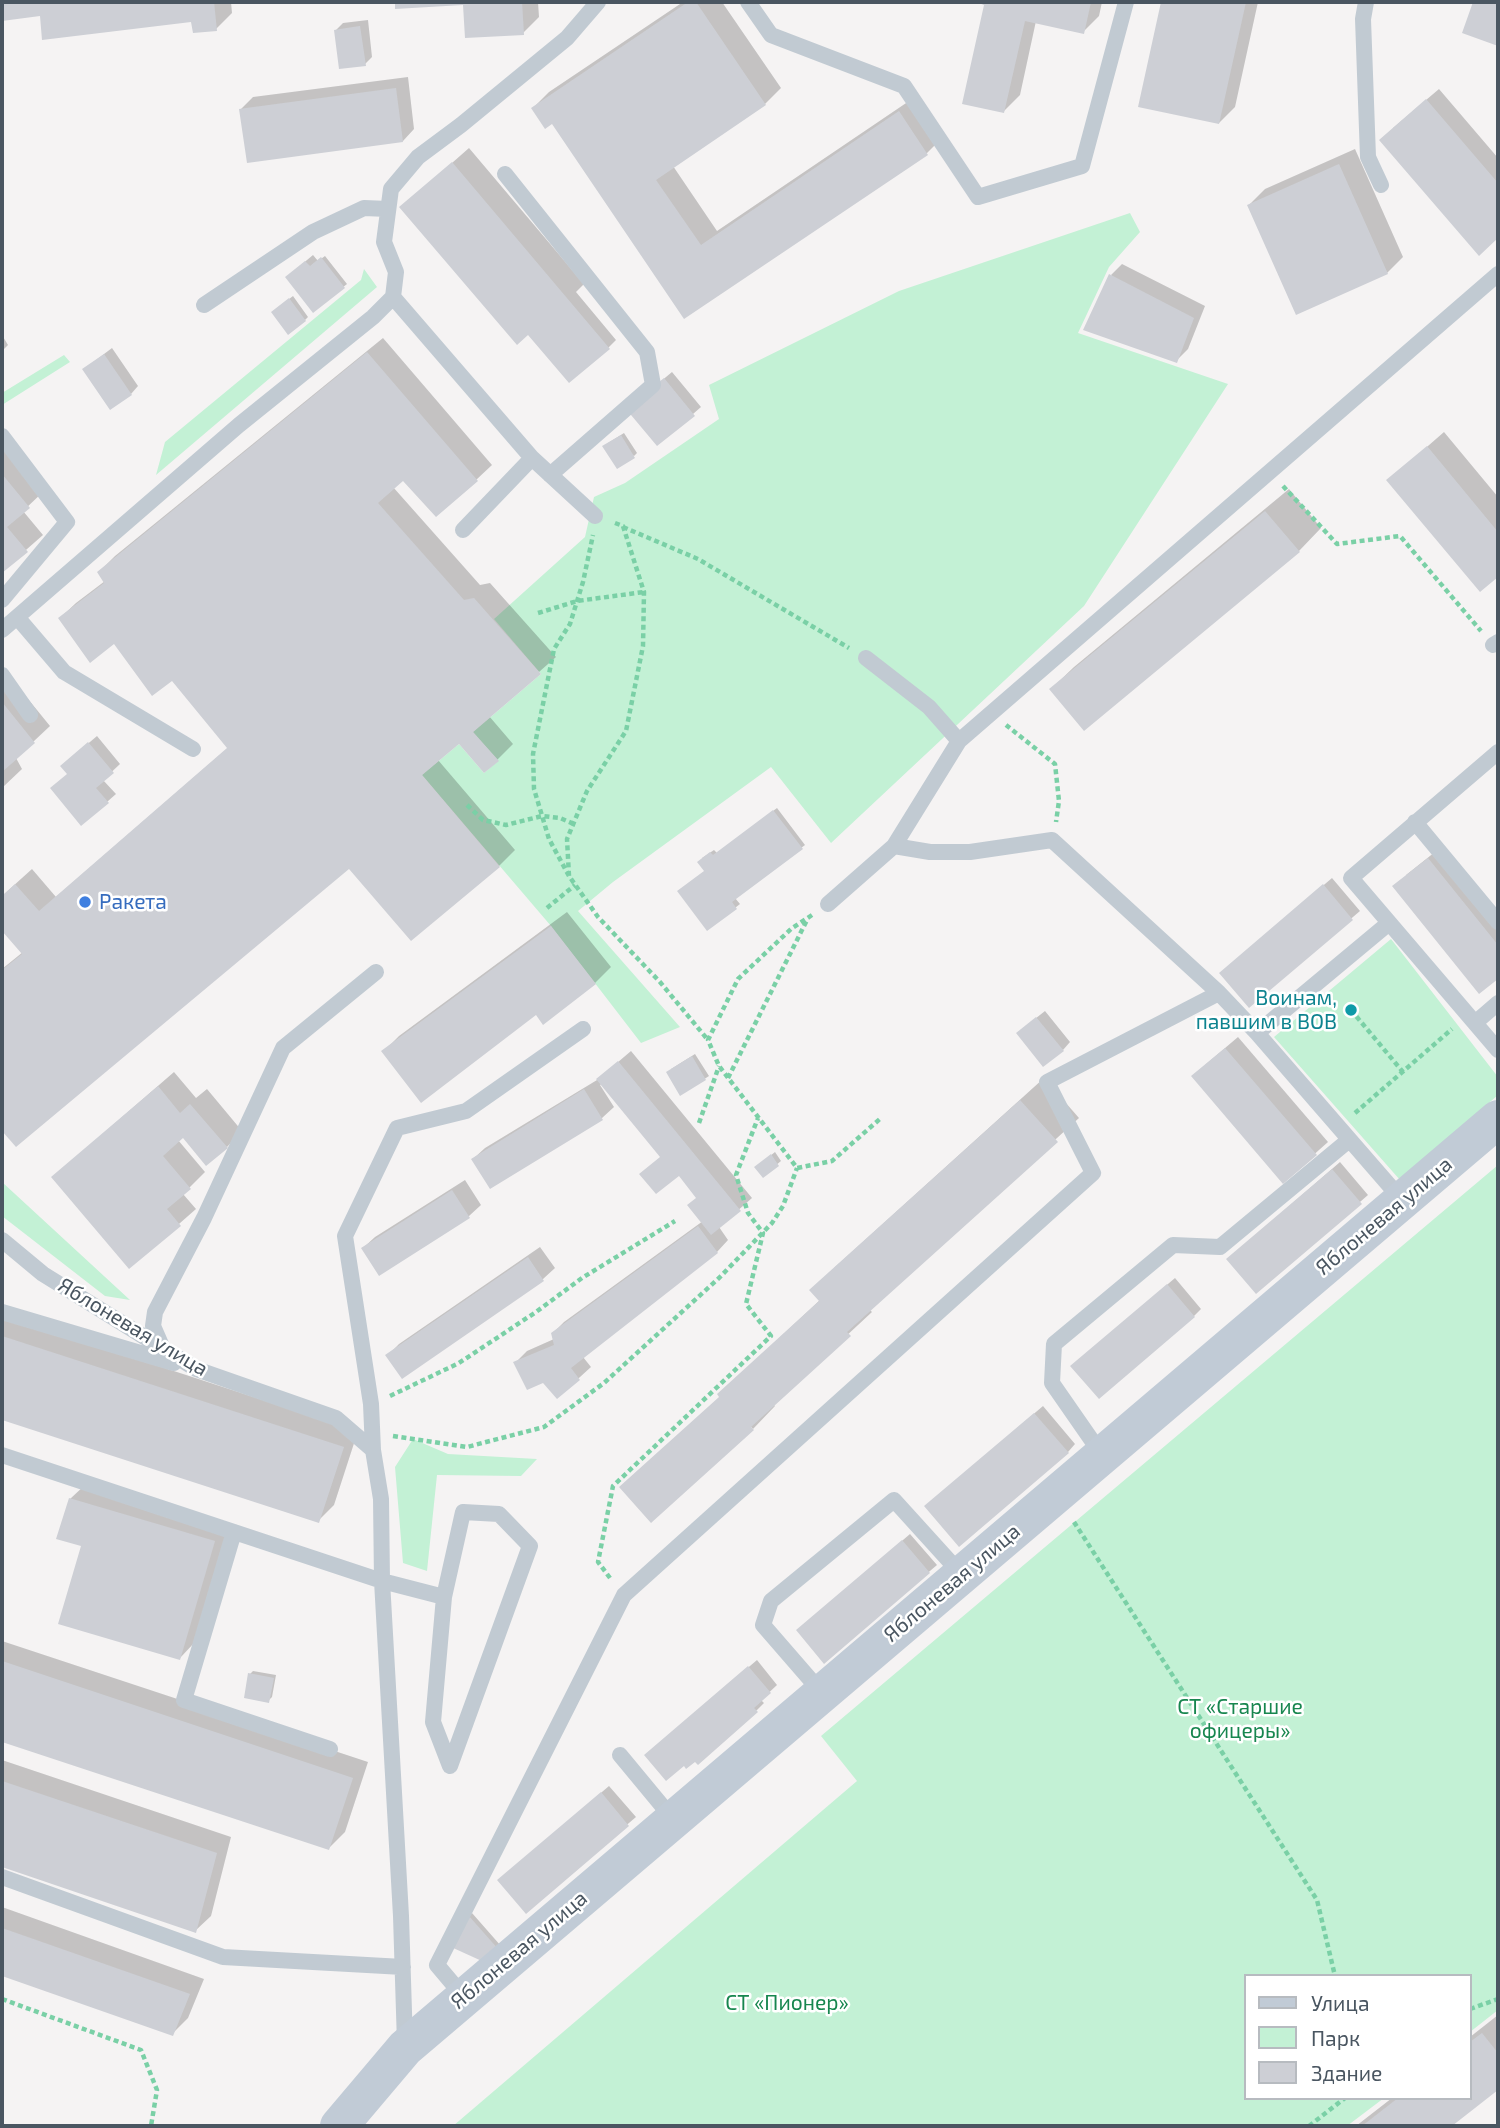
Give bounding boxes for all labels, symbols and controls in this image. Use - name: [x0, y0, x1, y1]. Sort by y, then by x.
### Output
- place label: Ракета: [99, 889, 167, 915]
- marker: Ракета: [77, 894, 93, 910]
- place label: Воинам, павшим в ВОВ: [1196, 985, 1337, 1035]
- marker: Воинам, павшим в ВОВ: [1343, 1002, 1359, 1018]
- street label: Яблоневая улица: [1311, 1152, 1457, 1280]
- street label: Яблоневая улица: [54, 1272, 212, 1382]
- street label: Яблоневая улица: [879, 1519, 1025, 1647]
- park label: СТ «Старшие офицеры»: [1177, 1694, 1303, 1744]
- street label: Яблоневая улица: [446, 1886, 592, 2014]
- legend: [1244, 1974, 1472, 2100]
- park label: СТ «Пионер»: [725, 1990, 849, 2016]
- text: Улица: [1311, 1990, 1370, 2015]
- text: Парк: [1311, 2025, 1360, 2050]
- text: Здание: [1311, 2060, 1382, 2085]

